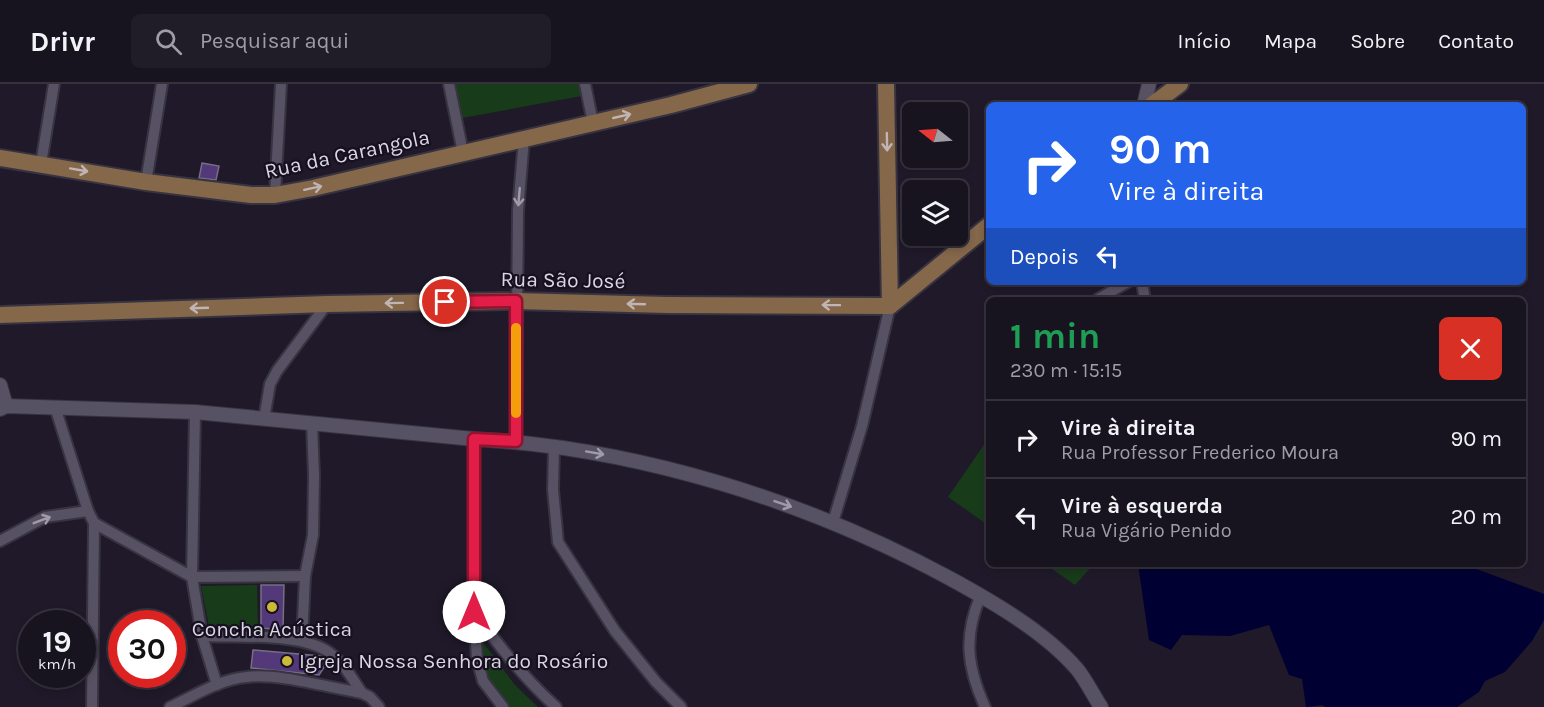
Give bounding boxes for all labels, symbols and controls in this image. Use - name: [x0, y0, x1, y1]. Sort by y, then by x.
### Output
- search box: [131, 14, 551, 68]
- text: Drivr: [30, 25, 95, 58]
- icon: search: [152, 25, 185, 58]
- text: Pesquisar aqui: [200, 28, 349, 54]
- text: Início: [1178, 29, 1231, 53]
- text: Mapa: [1264, 29, 1317, 53]
- text: Sobre: [1350, 29, 1405, 53]
- text: Contato: [1438, 29, 1514, 53]
- north arrow: [902, 102, 968, 168]
- map controls: [902, 102, 968, 246]
- one-way arrow: [612, 110, 631, 121]
- text: 90 m: [1109, 124, 1212, 174]
- street label: Rua da Carangola: [262, 125, 432, 183]
- icon: right: [1010, 126, 1088, 204]
- one-way arrow: [881, 132, 893, 152]
- one-way arrow: [68, 165, 88, 176]
- text: Vire à direita: [1109, 175, 1264, 207]
- button: layers: [902, 180, 968, 246]
- one-way arrow: [303, 182, 322, 193]
- one-way arrow: [513, 186, 524, 206]
- icon: left: [1091, 240, 1124, 273]
- text: Depois: [1010, 244, 1079, 270]
- street label: Rua São José: [500, 267, 626, 293]
- pin: [419, 276, 470, 327]
- icon: arrive: [428, 285, 461, 318]
- one-way arrow: [385, 297, 405, 309]
- one-way arrow: [627, 299, 647, 310]
- one-way arrow: [822, 299, 842, 311]
- one-way arrow: [190, 303, 210, 314]
- text: 1 min: [1010, 315, 1100, 357]
- button: close: [1439, 317, 1502, 380]
- text: 230 m · 15:15: [1010, 359, 1122, 382]
- text: Vire à direita: [1061, 415, 1196, 441]
- icon: right: [1010, 423, 1043, 456]
- text: 90 m: [1450, 426, 1502, 452]
- text: Rua Professor Frederico Moura: [1061, 441, 1339, 464]
- one-way arrow: [584, 448, 604, 459]
- text: Vire à esquerda: [1061, 493, 1223, 519]
- one-way arrow: [773, 499, 792, 510]
- icon: left: [1010, 501, 1043, 534]
- text: 20 m: [1450, 504, 1502, 530]
- one-way arrow: [32, 513, 51, 524]
- text: Rua Vigário Penido: [1061, 519, 1232, 542]
- position arrow: [442, 580, 506, 644]
- marker: Concha Acústica: [265, 600, 279, 614]
- speed limit sign: 30: [108, 610, 186, 688]
- place label: Concha Acústica: [192, 617, 352, 641]
- text: 19: [42, 624, 71, 660]
- place label: Igreja Nossa Senhora do Rosário: [299, 649, 608, 673]
- marker: Igreja Nossa Senhora do Rosário: [280, 654, 294, 668]
- text: km/h: [38, 655, 76, 673]

